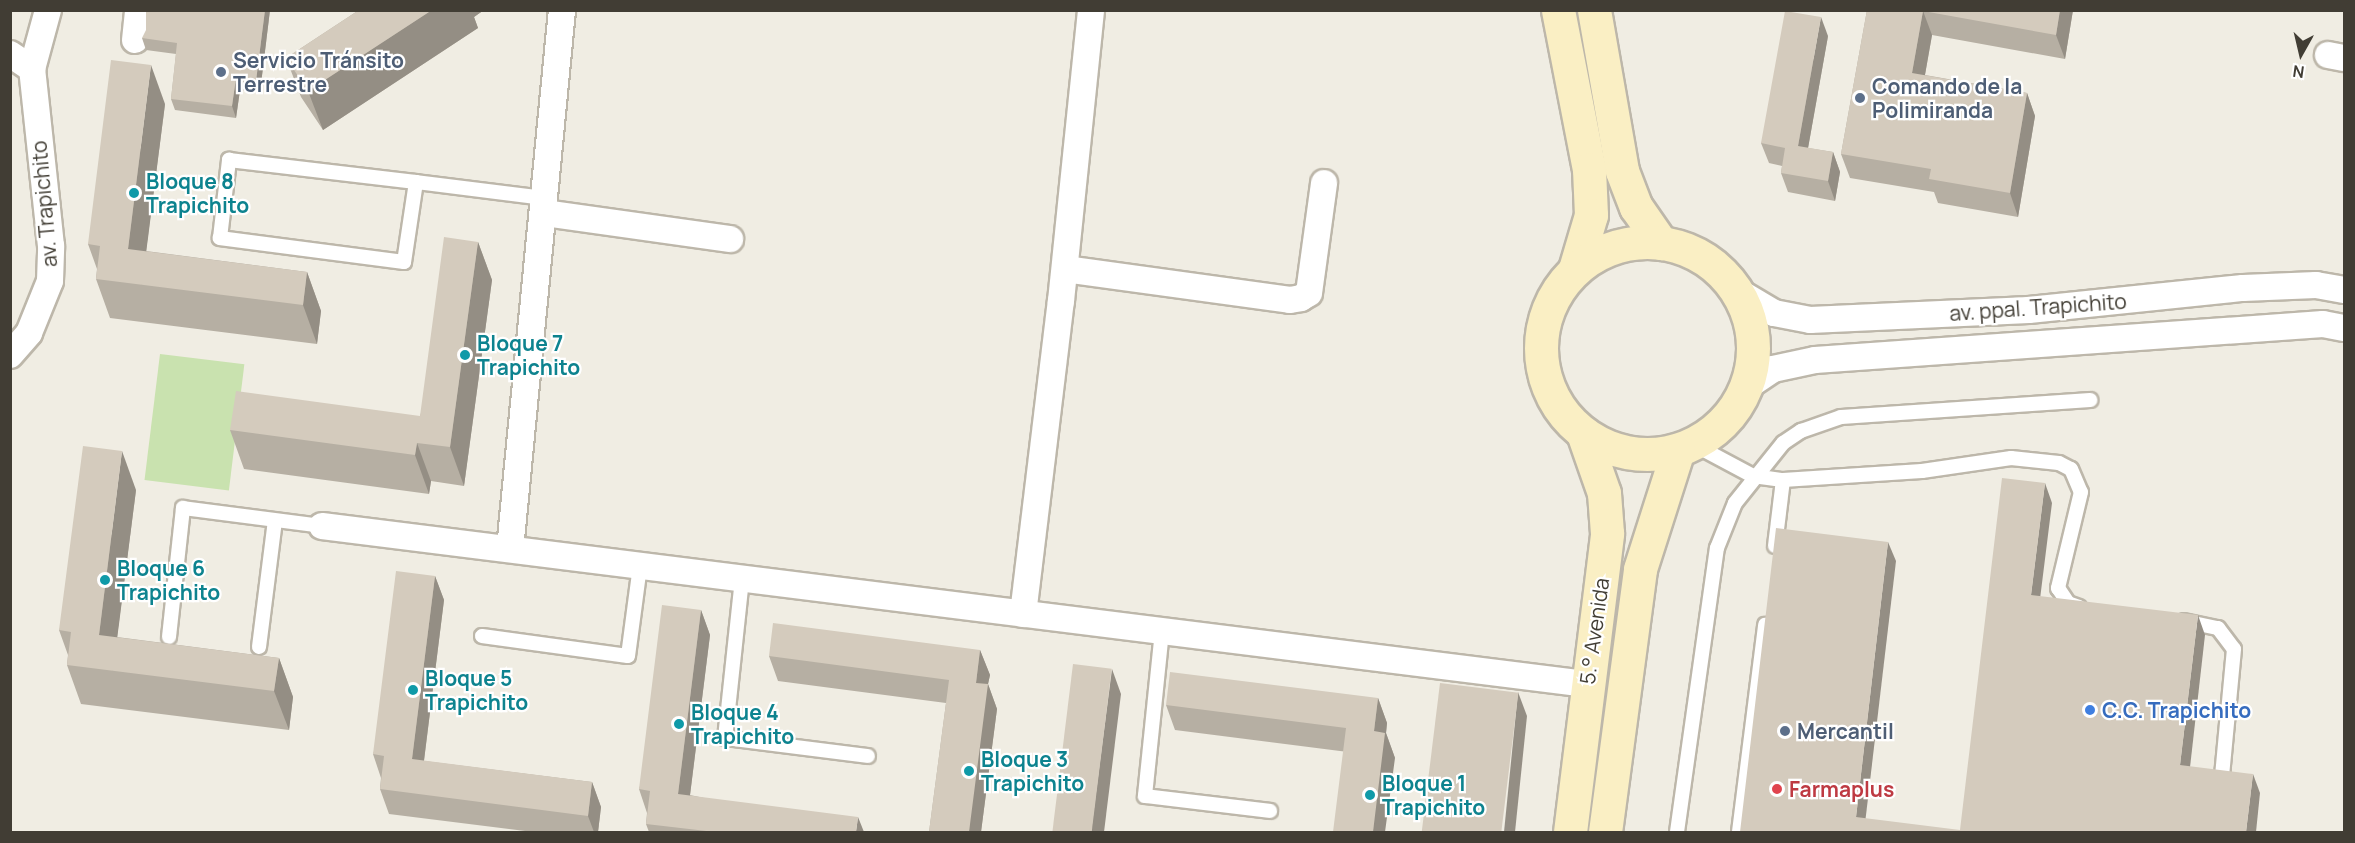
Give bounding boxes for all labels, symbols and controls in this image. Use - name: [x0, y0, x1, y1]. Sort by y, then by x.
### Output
- north arrow: [2271, 24, 2331, 84]
- place label: Servicio Tránsito Terrestre: [233, 47, 404, 97]
- text: N: [2291, 60, 2306, 84]
- marker: Servicio Tránsito Terrestre: [214, 65, 228, 79]
- place label: Comando de la Polimiranda: [1872, 73, 2022, 123]
- marker: Comando de la Polimiranda: [1853, 91, 1867, 105]
- street label: av. Trapichito: [26, 140, 62, 268]
- place label: Bloque 8 Trapichito: [146, 168, 249, 218]
- marker: Bloque 8 Trapichito: [127, 186, 141, 200]
- street label: av. ppal. Trapichito: [1948, 288, 2128, 326]
- place label: Bloque 7 Trapichito: [477, 330, 580, 380]
- marker: Bloque 7 Trapichito: [458, 348, 472, 362]
- place label: Bloque 6 Trapichito: [117, 555, 220, 605]
- marker: Bloque 6 Trapichito: [98, 573, 112, 587]
- street label: 5.° Avenida: [1574, 576, 1614, 686]
- place label: Bloque 5 Trapichito: [425, 665, 528, 715]
- marker: Bloque 5 Trapichito: [406, 683, 420, 697]
- place label: C.C. Trapichito: [2102, 697, 2251, 723]
- place label: Bloque 4 Trapichito: [691, 699, 794, 749]
- marker: C.C. Trapichito: [2083, 703, 2097, 717]
- marker: Bloque 4 Trapichito: [672, 717, 686, 731]
- place label: Mercantil: [1797, 718, 1894, 744]
- marker: Mercantil: [1778, 724, 1792, 738]
- place label: Bloque 3 Trapichito: [981, 746, 1084, 796]
- marker: Bloque 3 Trapichito: [962, 764, 976, 778]
- place label: Bloque 1 Trapichito: [1382, 770, 1485, 820]
- place label: Farmaplus: [1789, 776, 1894, 802]
- marker: Farmaplus: [1770, 782, 1784, 796]
- marker: Bloque 1 Trapichito: [1363, 788, 1377, 802]

